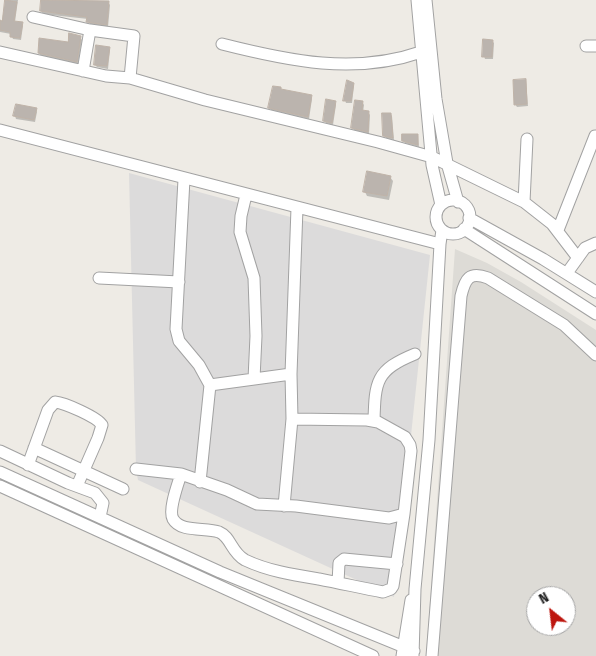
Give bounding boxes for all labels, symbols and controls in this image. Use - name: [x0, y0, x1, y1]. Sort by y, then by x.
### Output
- north arrow: [526, 586, 576, 636]
- text: N: [536, 589, 552, 608]

